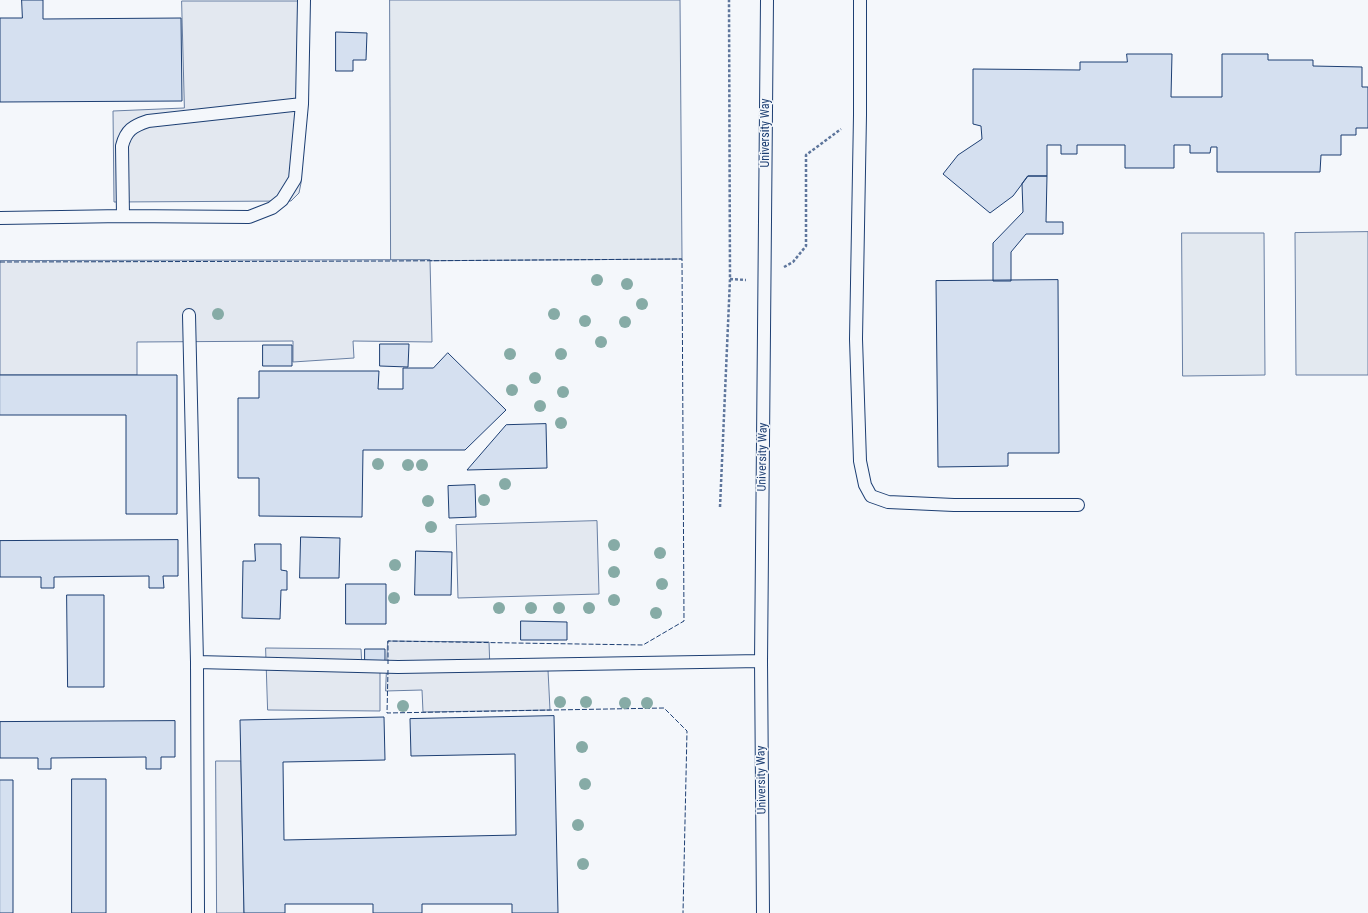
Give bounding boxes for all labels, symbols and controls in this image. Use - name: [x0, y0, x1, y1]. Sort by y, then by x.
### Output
- street label: University Way: [759, 99, 773, 167]
- street label: University Way: [755, 422, 771, 492]
- street label: University Way: [754, 745, 770, 815]

